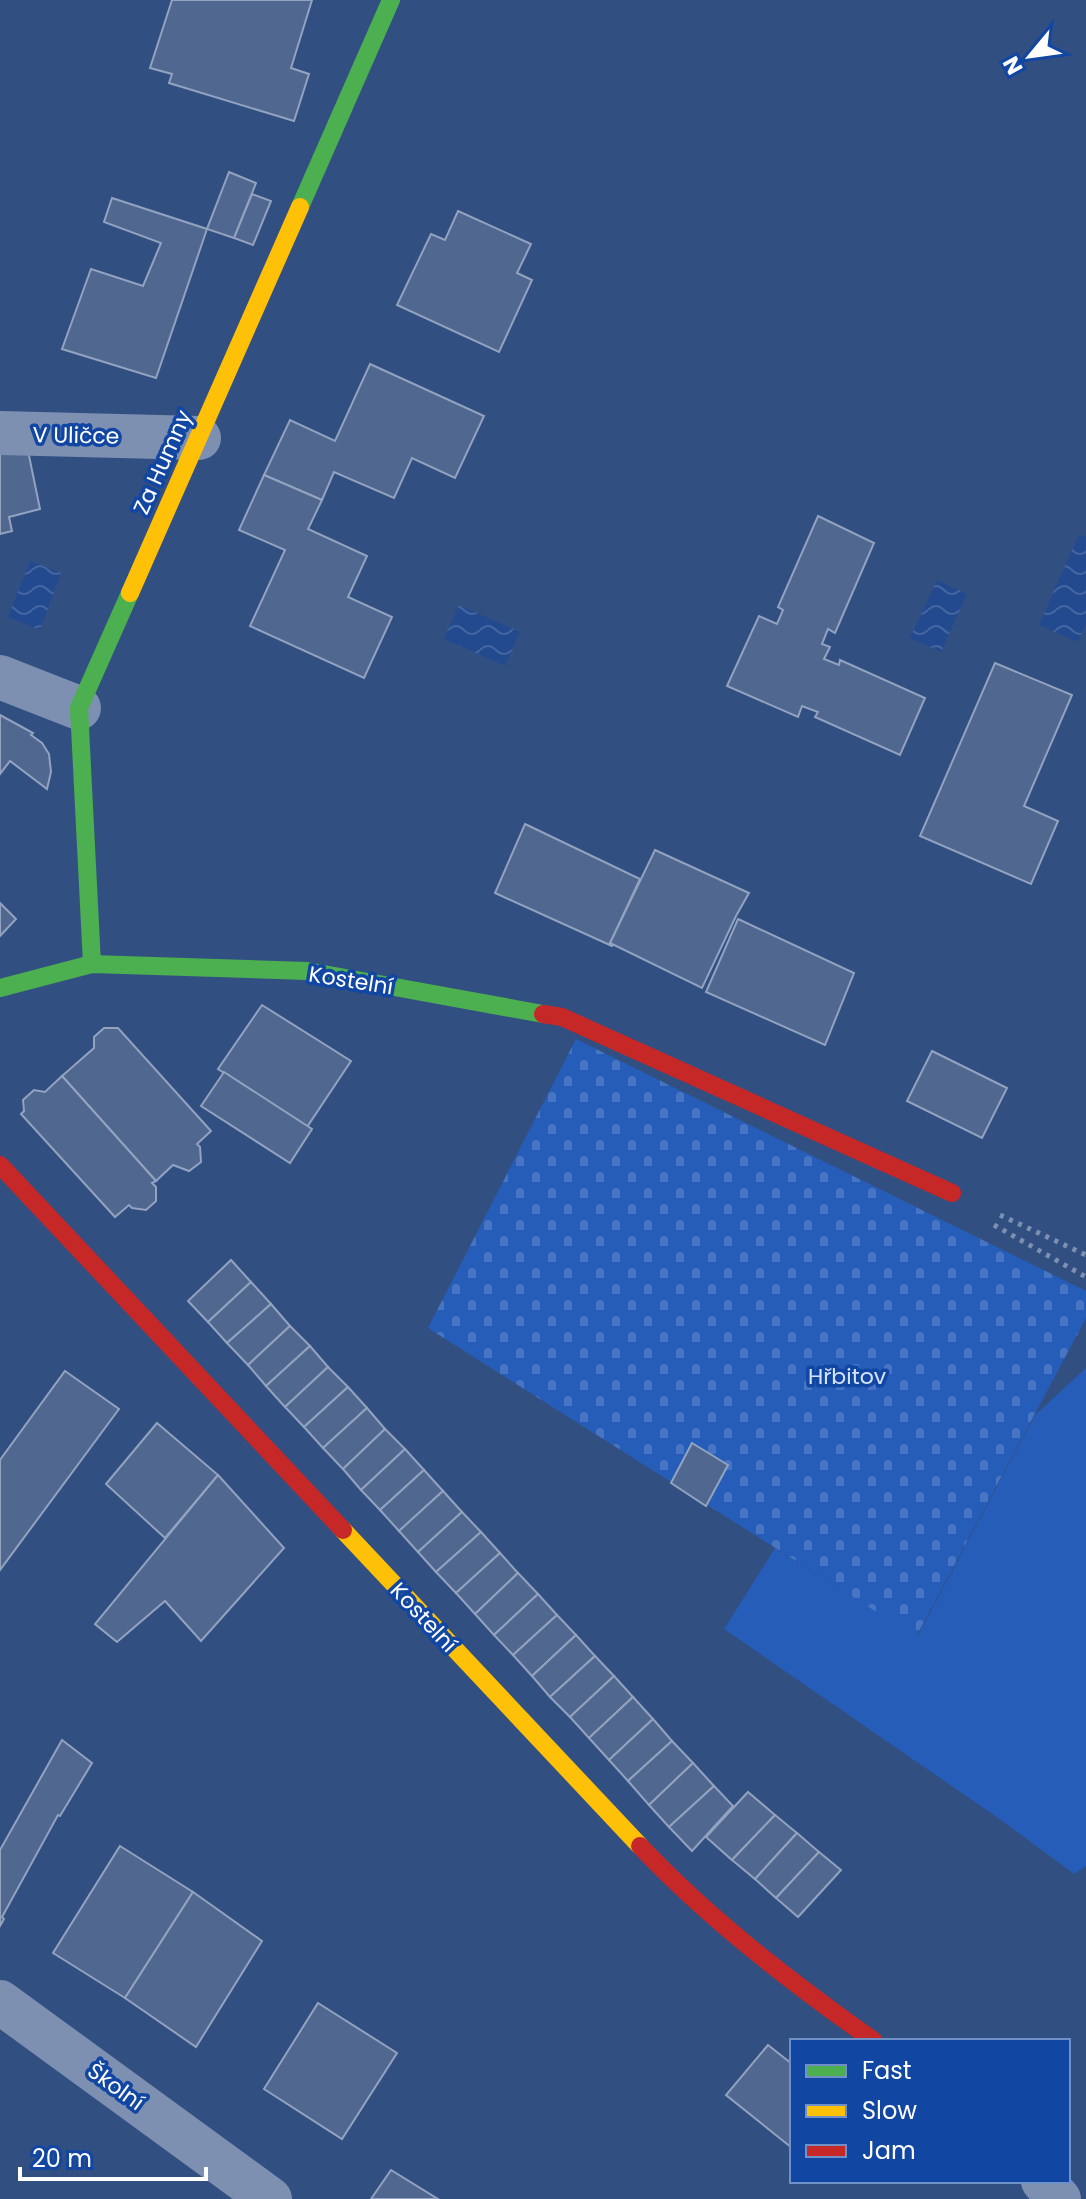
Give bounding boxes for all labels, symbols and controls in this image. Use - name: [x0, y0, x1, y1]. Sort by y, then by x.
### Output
- north arrow: [990, 16, 1070, 96]
- text: N: [995, 51, 1031, 80]
- street label: Za Humny: [126, 405, 199, 519]
- street label: V Uličce: [32, 419, 120, 452]
- street label: Kostelní: [306, 959, 395, 1002]
- park label: Hřbitov: [808, 1361, 887, 1392]
- street label: Kostelní: [383, 1576, 464, 1659]
- legend: [790, 2039, 1070, 2183]
- text: Fast: [862, 2054, 912, 2087]
- street label: Školní: [81, 2055, 150, 2118]
- text: Slow: [862, 2094, 917, 2127]
- scale bar: [20, 2131, 206, 2181]
- text: Jam: [862, 2134, 916, 2167]
- text: 20 m: [32, 2142, 92, 2175]

